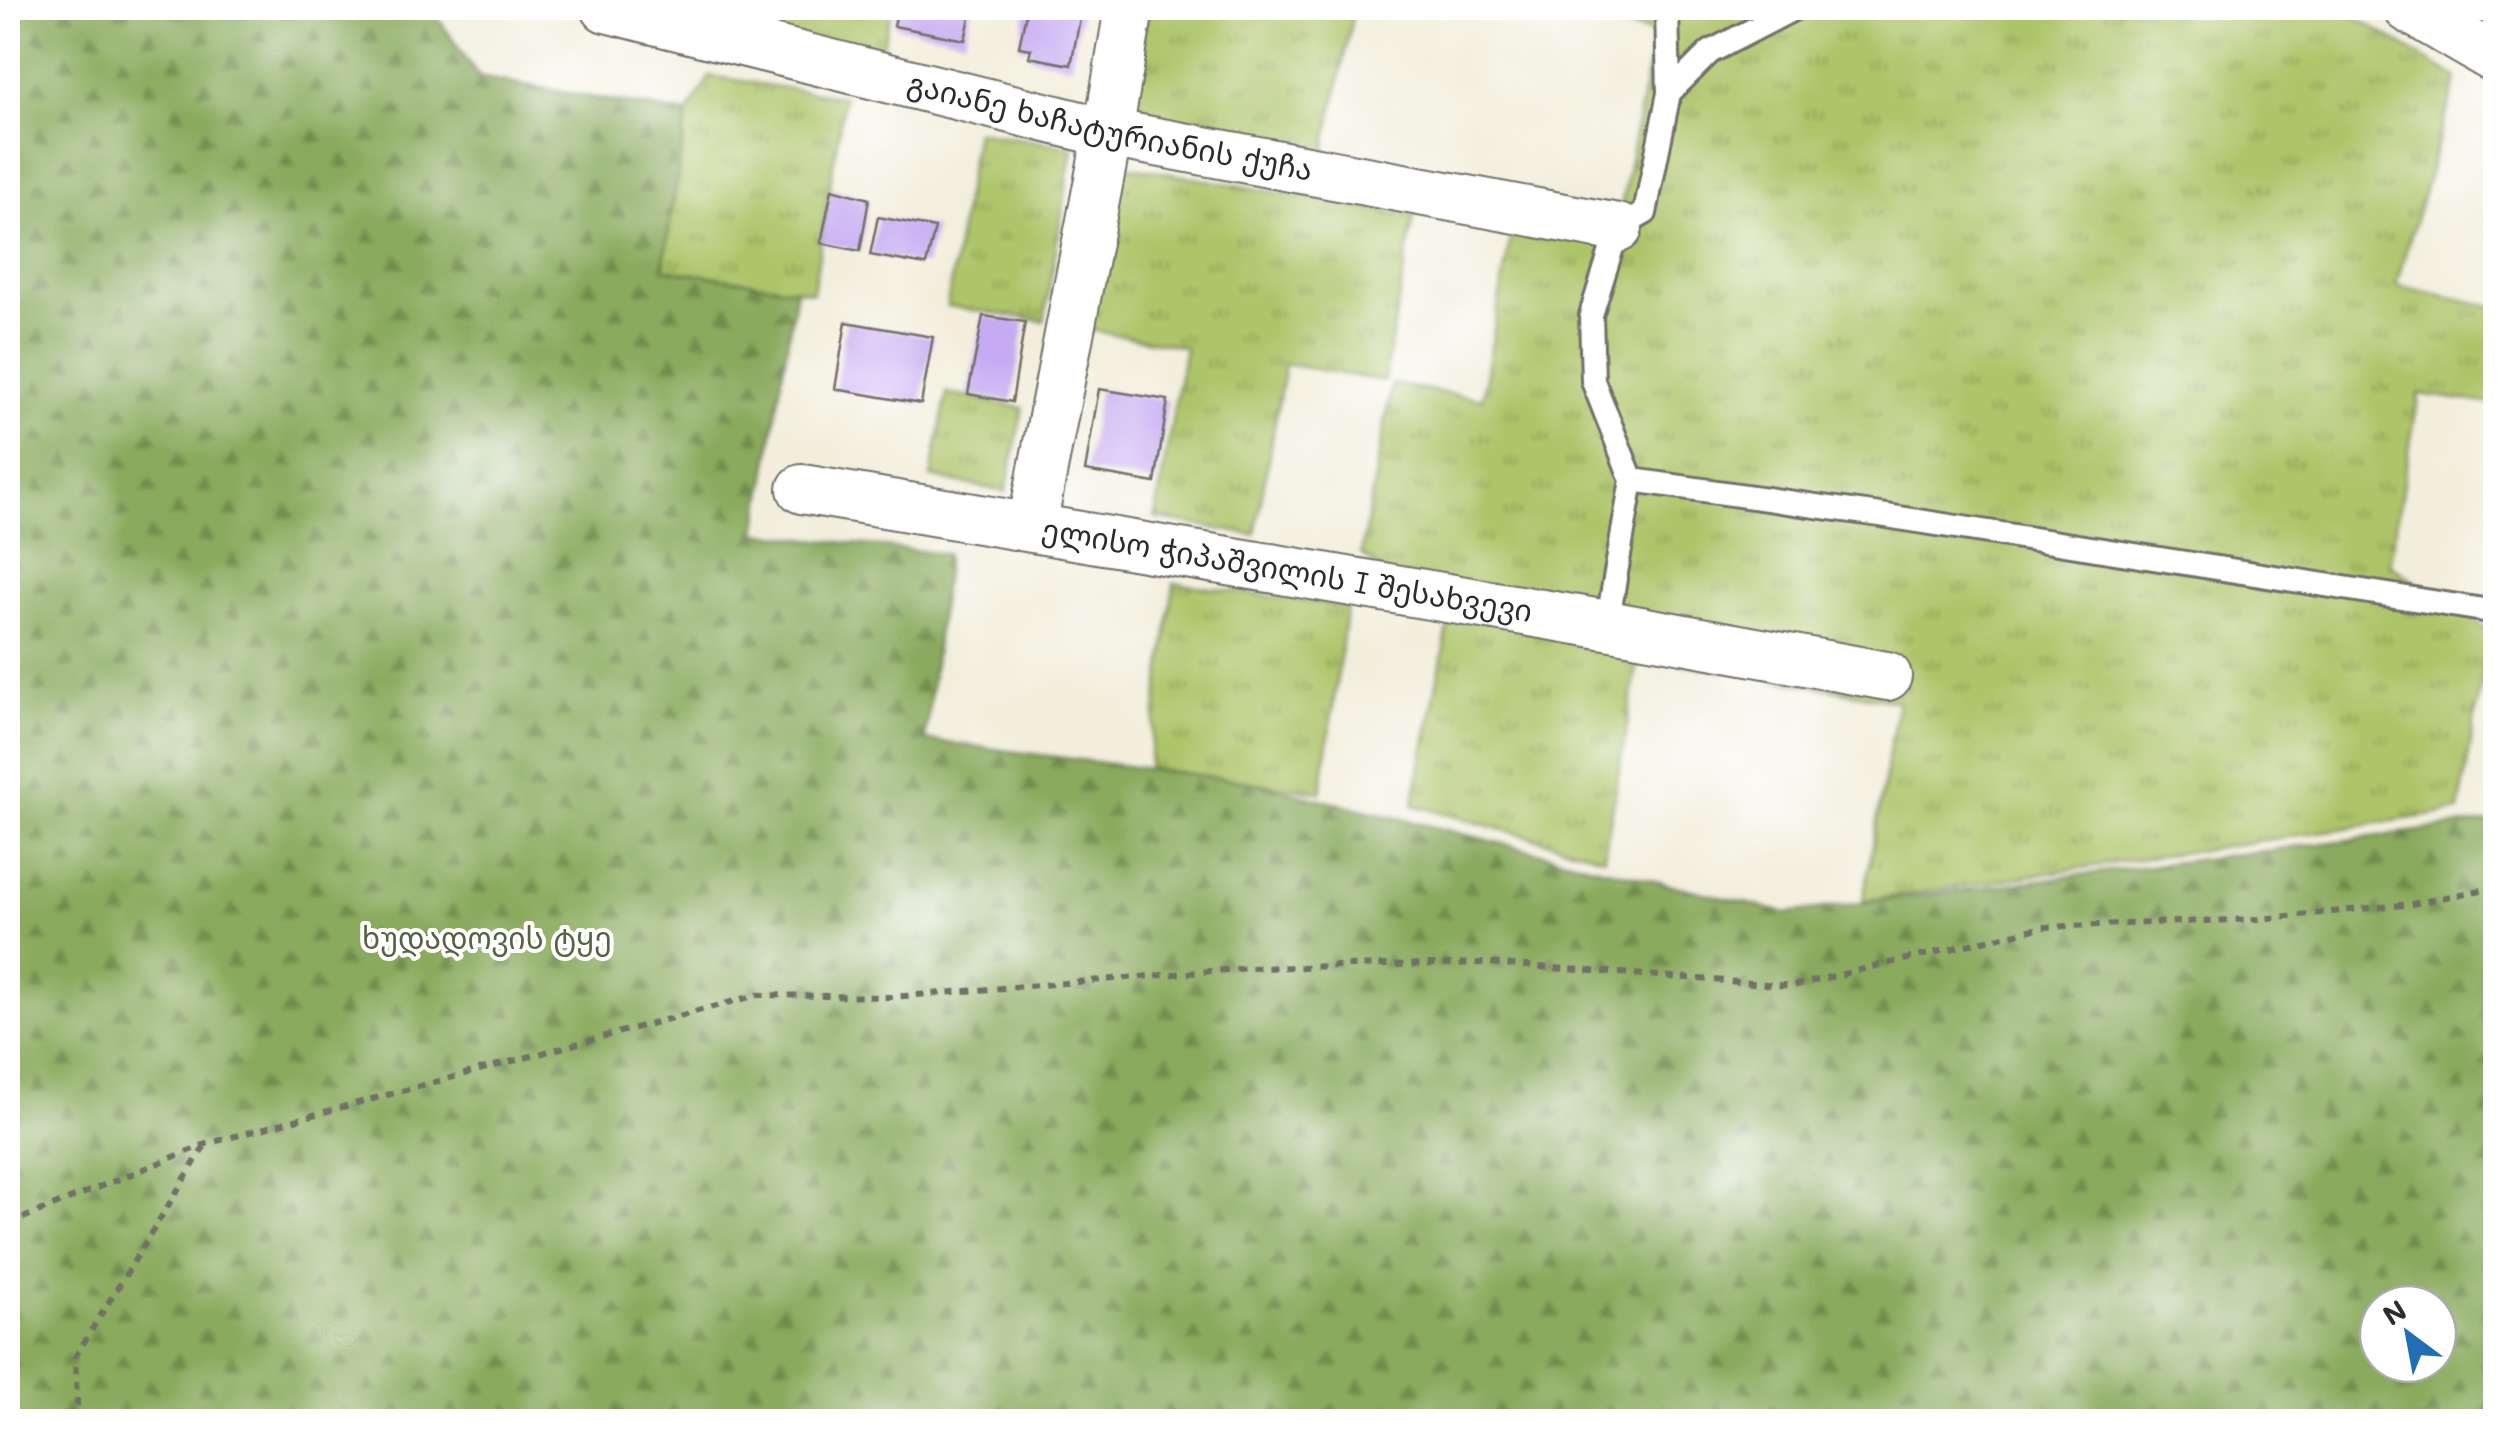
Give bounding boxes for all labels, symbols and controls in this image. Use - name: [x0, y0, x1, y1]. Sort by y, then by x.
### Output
- street label: გაიანე ხაჩატურიანის ქუჩა: [904, 62, 1316, 189]
- street label: ელისო ჭიპაშვილის I შესახვევი: [1039, 508, 1536, 630]
- park label: ხუდადოვის ტყე: [362, 917, 612, 957]
- north arrow: [2358, 1284, 2458, 1384]
- text: N: [2376, 1291, 2413, 1333]

